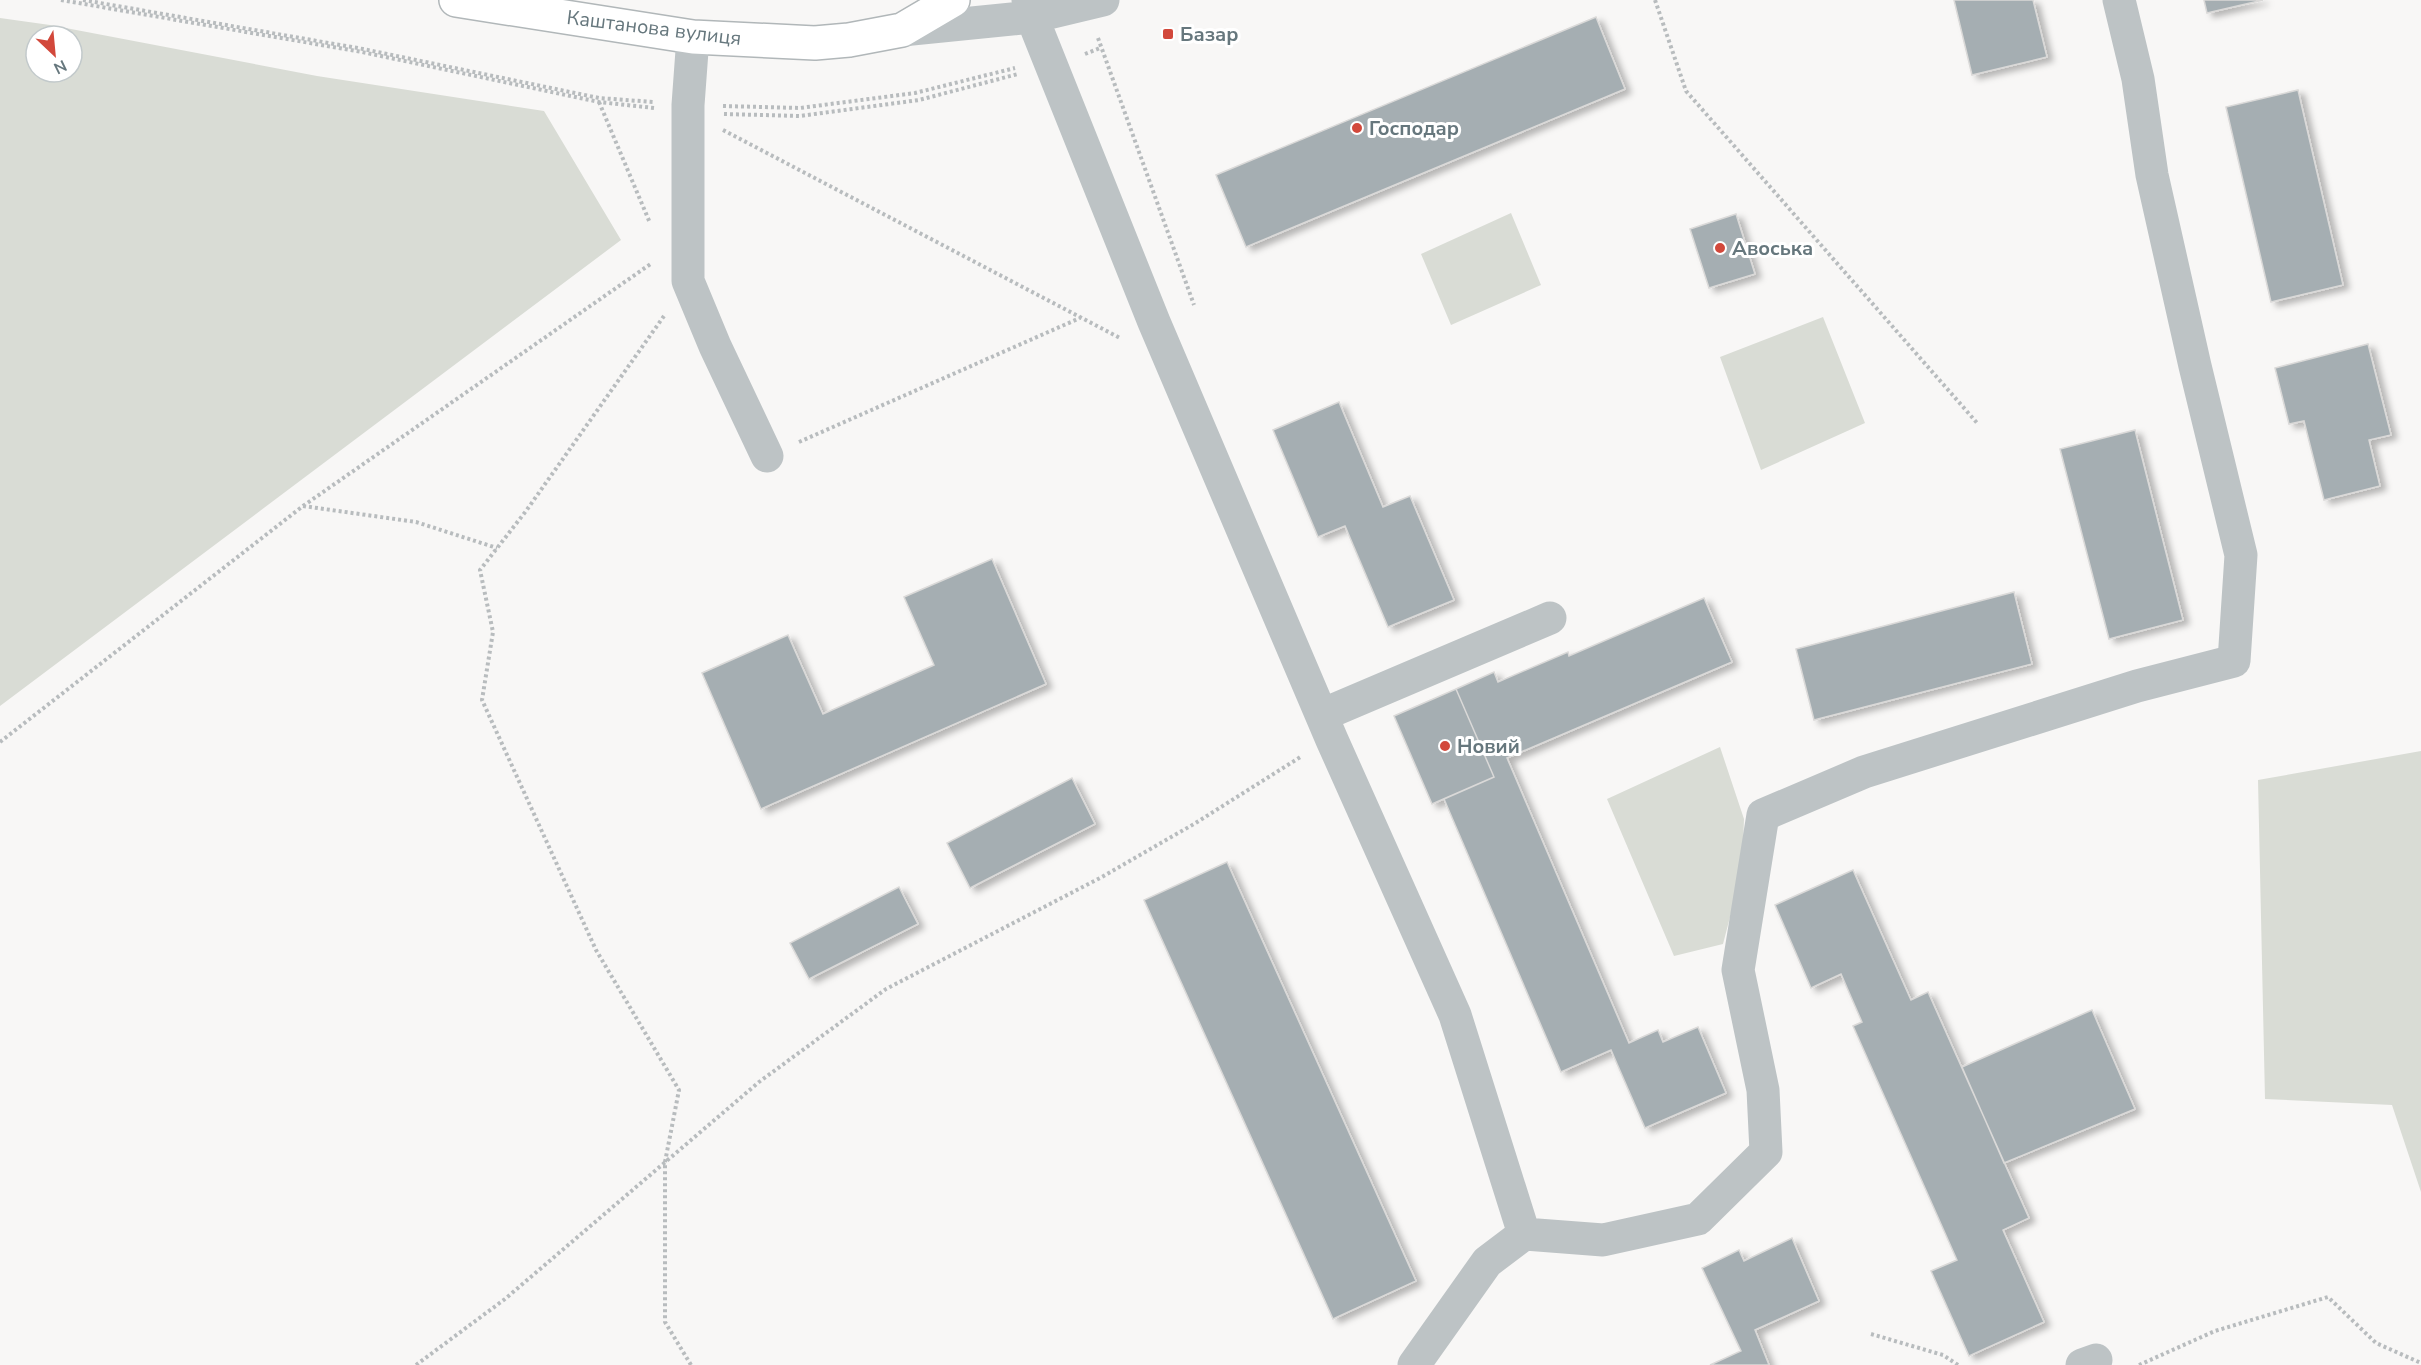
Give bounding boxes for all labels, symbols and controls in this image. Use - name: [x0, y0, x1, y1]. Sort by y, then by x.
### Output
- street label: Каштанова вулиця: [565, 4, 743, 52]
- place label: Базар: [1180, 21, 1239, 48]
- north arrow: [24, 24, 84, 84]
- marker: Базар: [1161, 27, 1175, 41]
- text: N: [50, 54, 70, 79]
- place label: Господар: [1369, 115, 1459, 142]
- marker: Господар: [1350, 121, 1364, 135]
- place label: Авоська: [1732, 235, 1813, 262]
- marker: Авоська: [1713, 241, 1727, 255]
- place label: Новий: [1457, 733, 1520, 760]
- marker: Новий: [1438, 739, 1452, 753]

